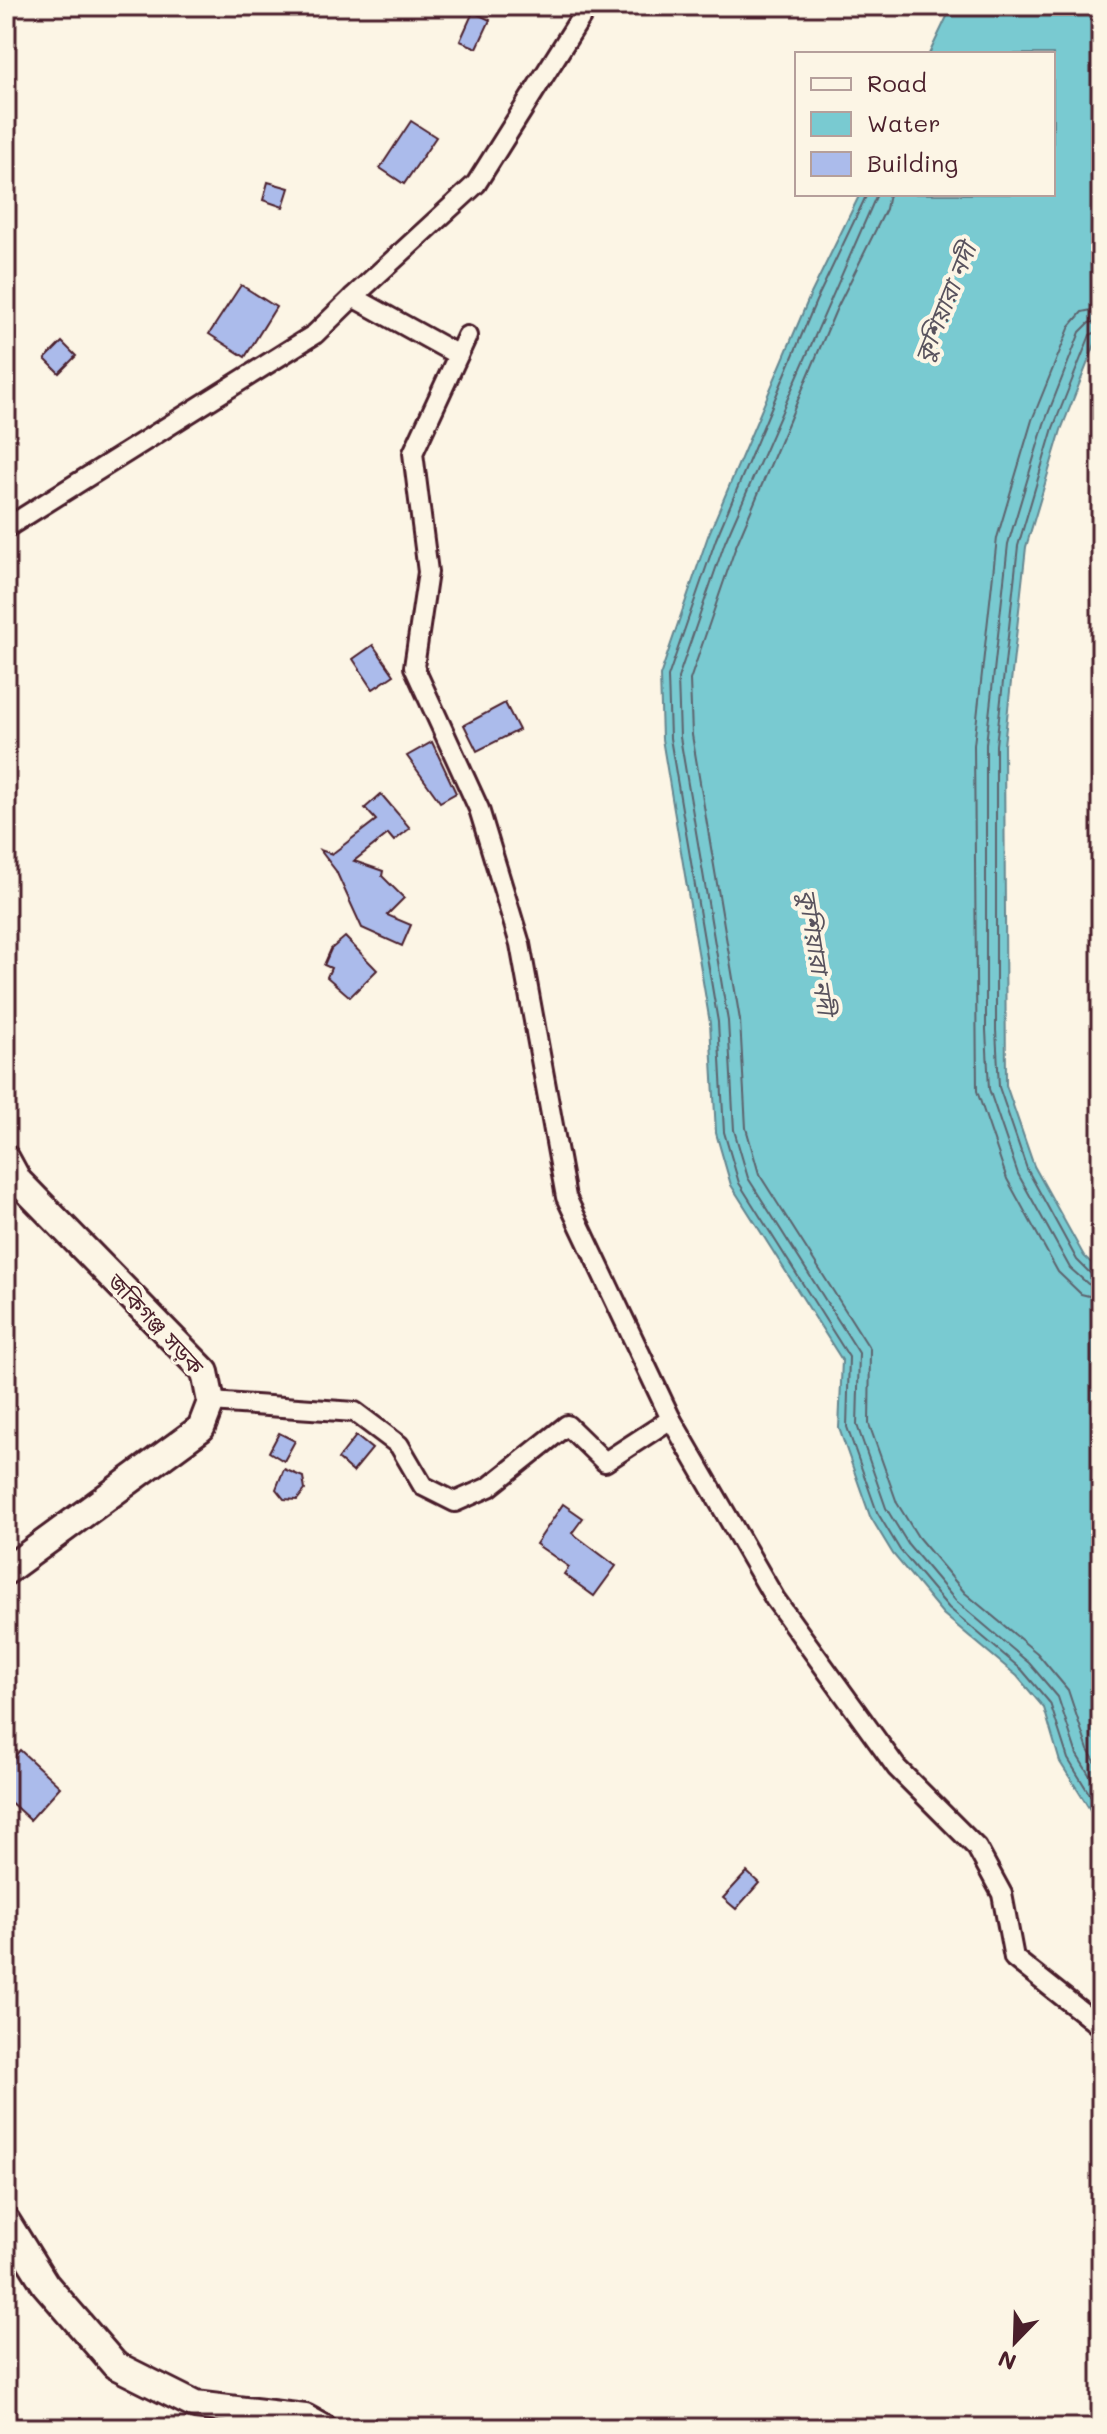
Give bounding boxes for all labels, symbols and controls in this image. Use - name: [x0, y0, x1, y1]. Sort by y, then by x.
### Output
- legend: [795, 52, 1055, 196]
- text: Road: [867, 67, 927, 98]
- text: Water: [867, 107, 941, 138]
- text: Building: [867, 147, 958, 178]
- water label: কুশিয়ারা নদী: [907, 234, 984, 367]
- water label: কুশিয়ারা নদী: [792, 887, 843, 1021]
- street label: জকিগঞ্জ সড়ক: [102, 1266, 211, 1380]
- north arrow: [975, 2302, 1055, 2382]
- text: N: [994, 2344, 1020, 2377]

